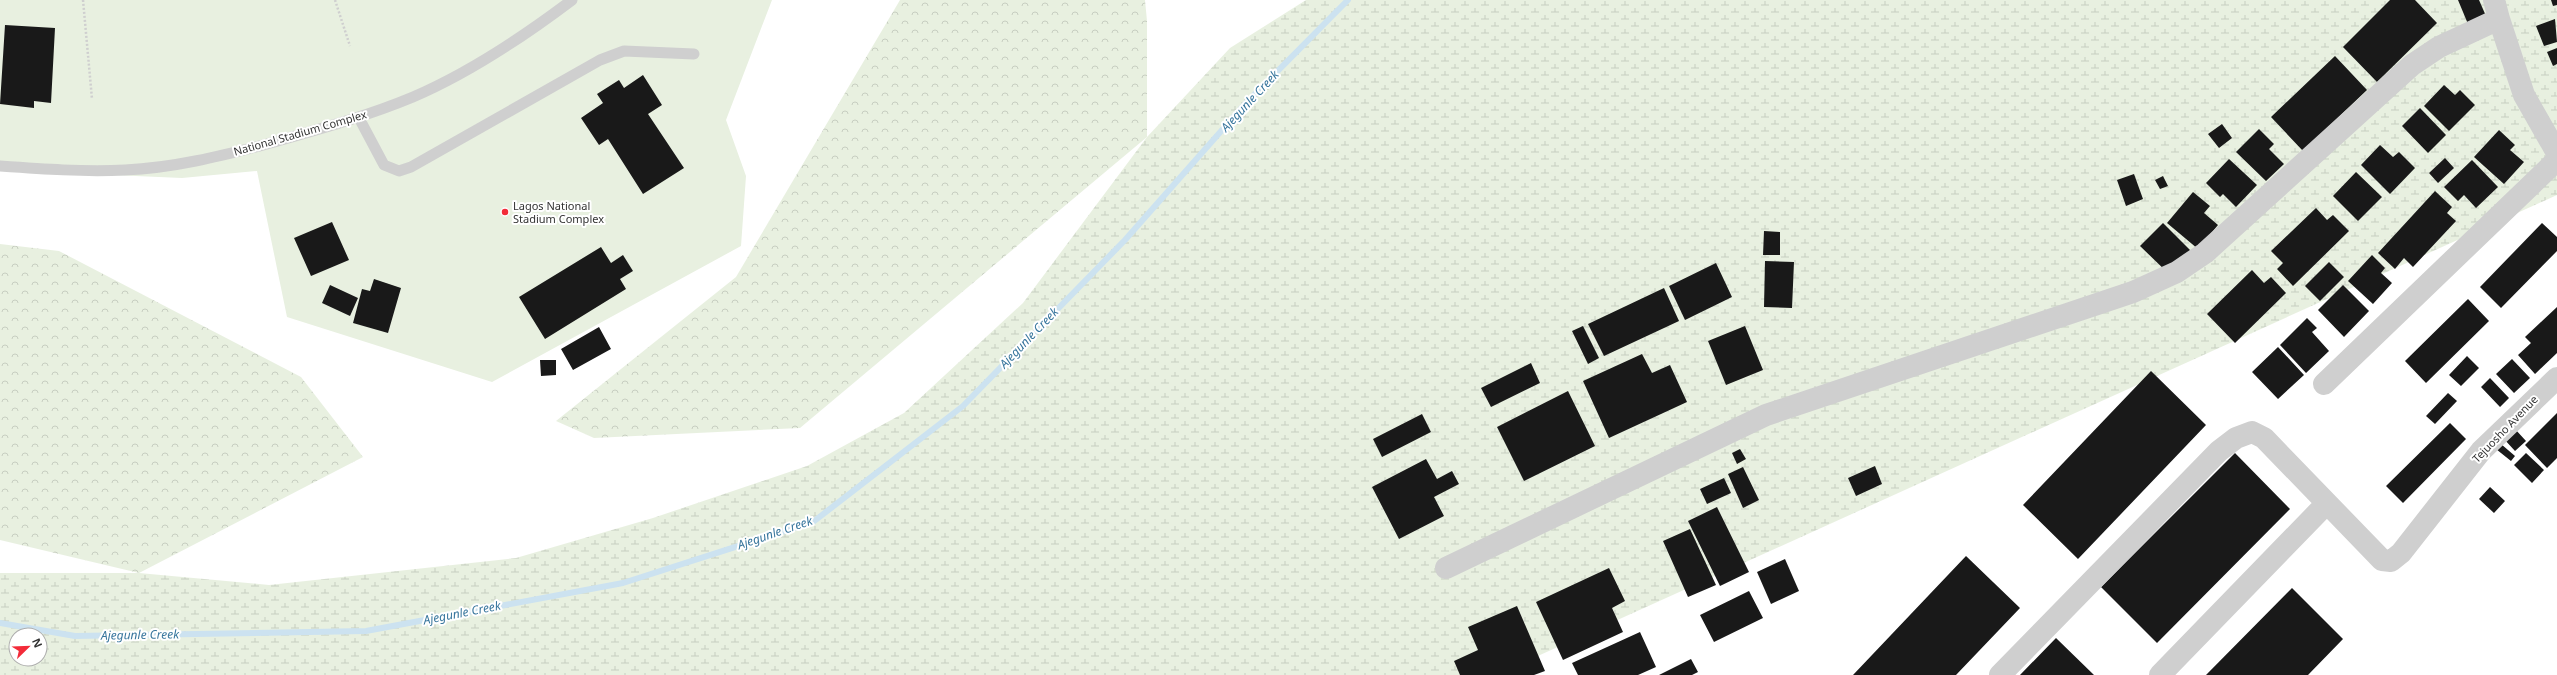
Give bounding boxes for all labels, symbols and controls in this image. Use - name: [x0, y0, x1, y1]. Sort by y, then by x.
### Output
- water label: Ajegunle Creek: [1216, 65, 1283, 136]
- street label: National Stadium Complex: [232, 106, 368, 159]
- place label: Lagos National Stadium Complex: [513, 198, 604, 226]
- marker: Lagos National Stadium Complex: [500, 207, 510, 217]
- water label: Ajegunle Creek: [995, 303, 1063, 372]
- street label: Tejuosho Avenue: [2469, 392, 2541, 466]
- water label: Ajegunle Creek: [734, 511, 816, 554]
- water label: Ajegunle Creek: [421, 596, 503, 629]
- water label: Ajegunle Creek: [100, 625, 180, 644]
- north arrow: [8, 627, 48, 667]
- text: N: [29, 636, 46, 650]

